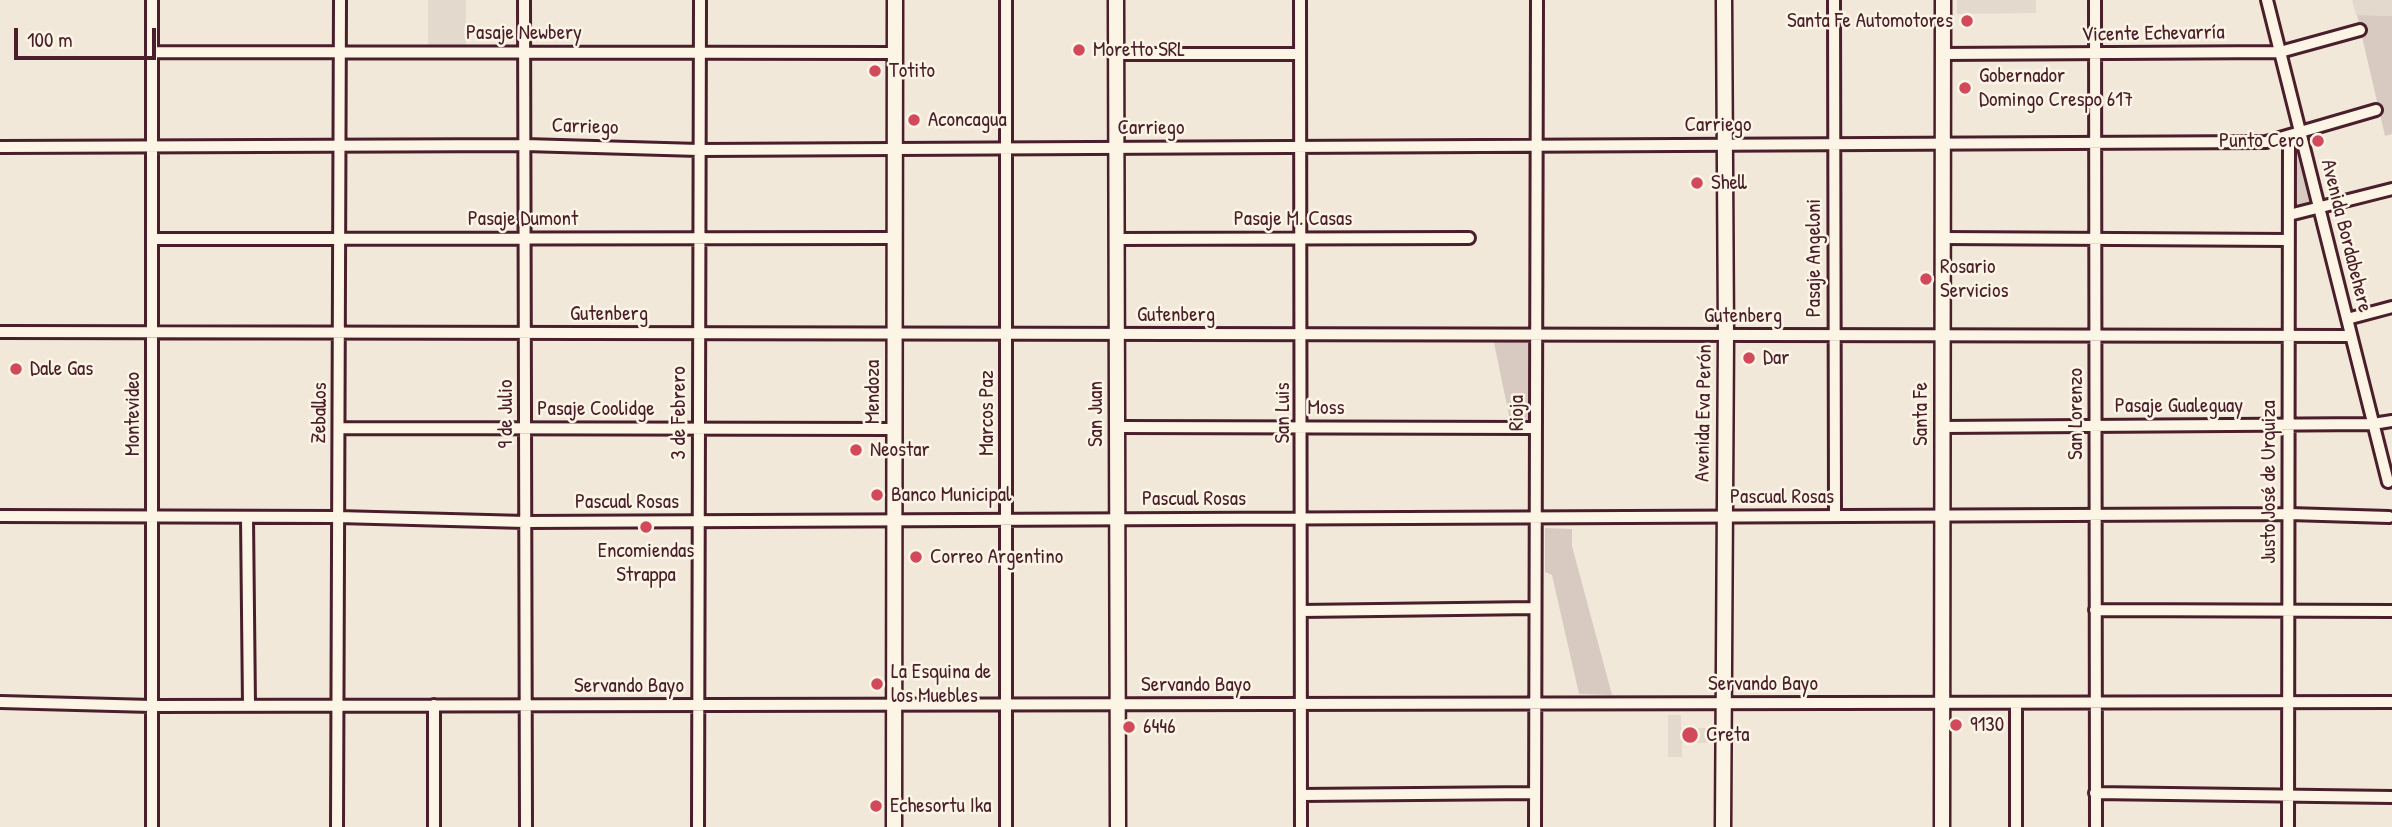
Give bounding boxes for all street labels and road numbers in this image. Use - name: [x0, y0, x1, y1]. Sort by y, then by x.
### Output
- street label: Pasaje Newbery: [466, 20, 582, 46]
- street label: Vicente Echevarría: [2081, 20, 2225, 48]
- street label: Carriego: [1685, 112, 1751, 138]
- street label: Carriego: [551, 113, 619, 141]
- street label: Carriego: [1118, 115, 1184, 141]
- street label: Avenida Bordabehere: [2315, 157, 2377, 315]
- street label: Pasaje Angeloni: [1801, 199, 1827, 317]
- street label: Pasaje Dumont: [468, 206, 578, 232]
- street label: Pasaje M. Casas: [1234, 206, 1352, 232]
- street label: Gutenberg: [570, 301, 648, 327]
- street label: Gutenberg: [1137, 302, 1215, 328]
- street label: Gutenberg: [1704, 303, 1782, 329]
- street label: Avenida Eva Perón: [1690, 344, 1718, 482]
- street label: Mendoza: [860, 360, 886, 424]
- street label: 3 de Febrero: [666, 366, 692, 460]
- street label: San Lorenzo: [2063, 368, 2089, 460]
- street label: Marcos Paz: [974, 370, 1000, 456]
- street label: Montevideo: [120, 372, 146, 456]
- street label: 9 de Julio: [493, 380, 519, 448]
- street label: San Juan: [1083, 381, 1109, 447]
- street label: Zeballos: [307, 382, 333, 444]
- street label: San Luis: [1270, 382, 1296, 444]
- street label: Santa Fe: [1908, 382, 1934, 446]
- street label: Pasaje Gualeguay: [2115, 393, 2243, 419]
- street label: Moss: [1307, 395, 1345, 421]
- street label: Rioja: [1504, 395, 1530, 431]
- street label: Pasaje Coolidge: [537, 396, 655, 422]
- street label: Justo José de Urquiza: [2256, 400, 2282, 564]
- street label: Pascual Rosas: [1730, 484, 1834, 510]
- street label: Pascual Rosas: [1142, 486, 1246, 512]
- street label: Pascual Rosas: [575, 489, 679, 515]
- street label: Servando Bayo: [1708, 671, 1818, 697]
- street label: Servando Bayo: [1141, 672, 1251, 698]
- street label: Servando Bayo: [574, 673, 684, 699]

